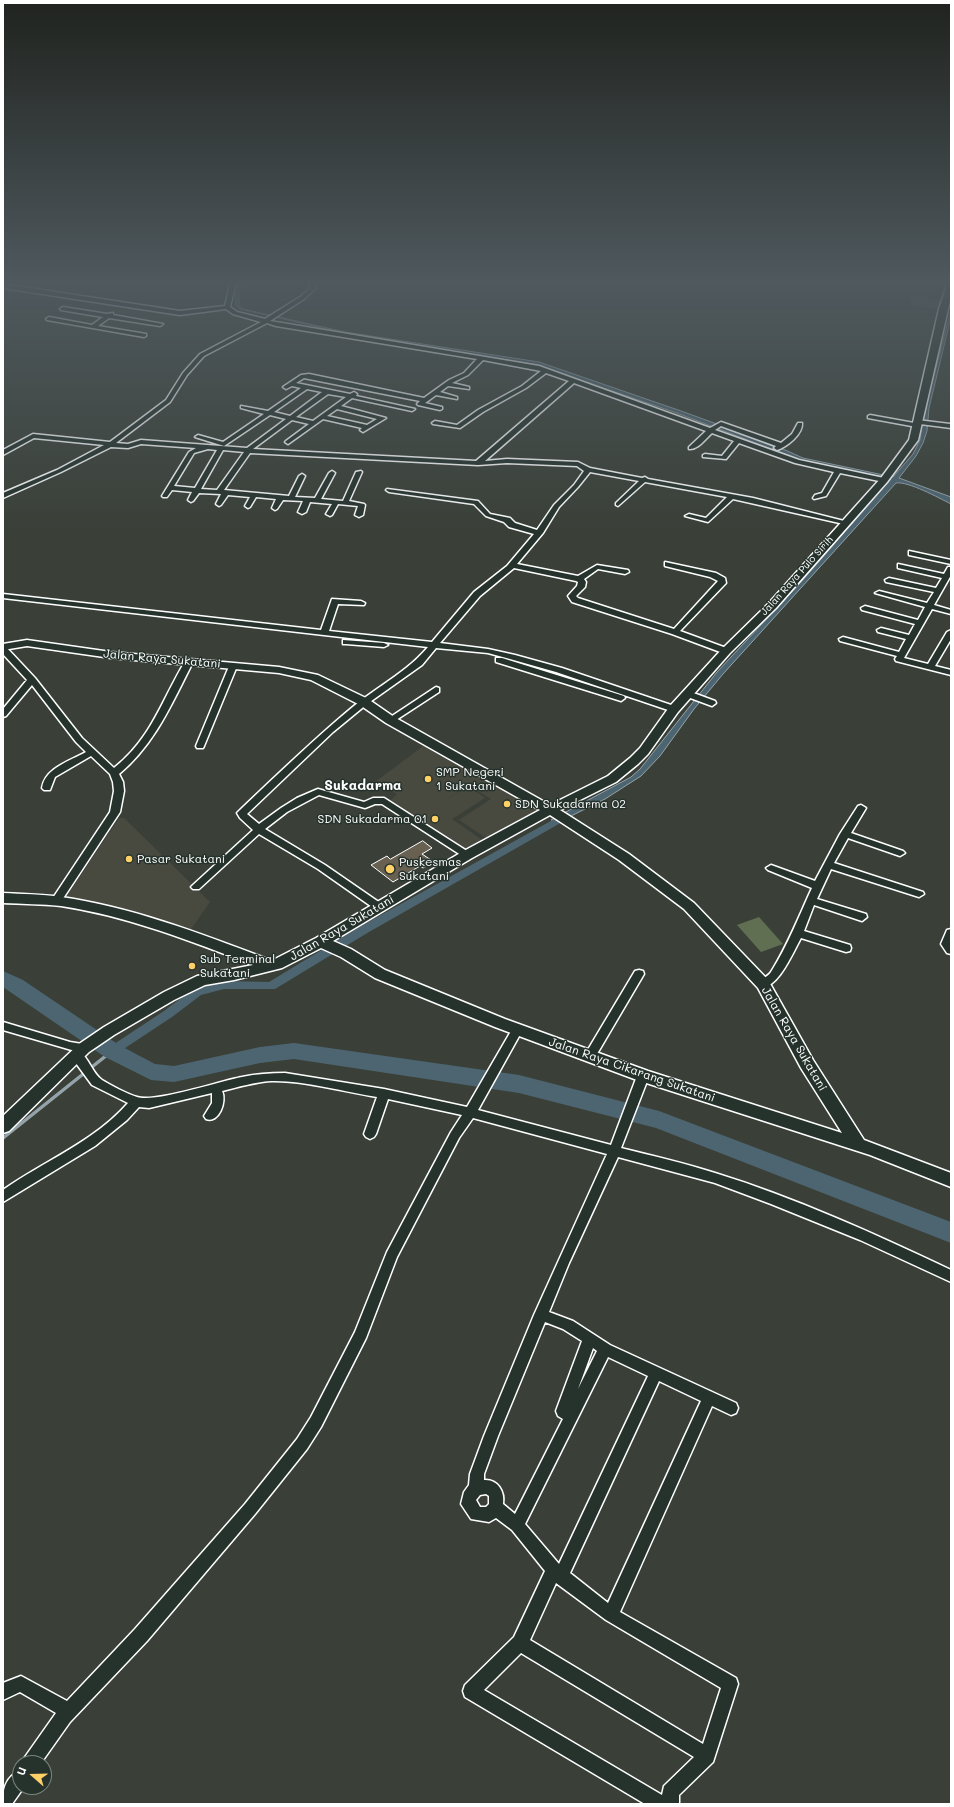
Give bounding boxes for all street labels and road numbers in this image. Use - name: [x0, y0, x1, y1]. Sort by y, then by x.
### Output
- street label: Jalan Raya Pulo Sirih: [758, 534, 836, 618]
- street label: Jalan Raya Sukatani: [103, 647, 221, 671]
- street label: Jalan Raya Sukatani: [287, 892, 397, 964]
- street label: Jalan Raya Sukatani: [758, 984, 830, 1094]
- street label: Jalan Raya Cikarang Sukatani: [547, 1035, 717, 1105]

